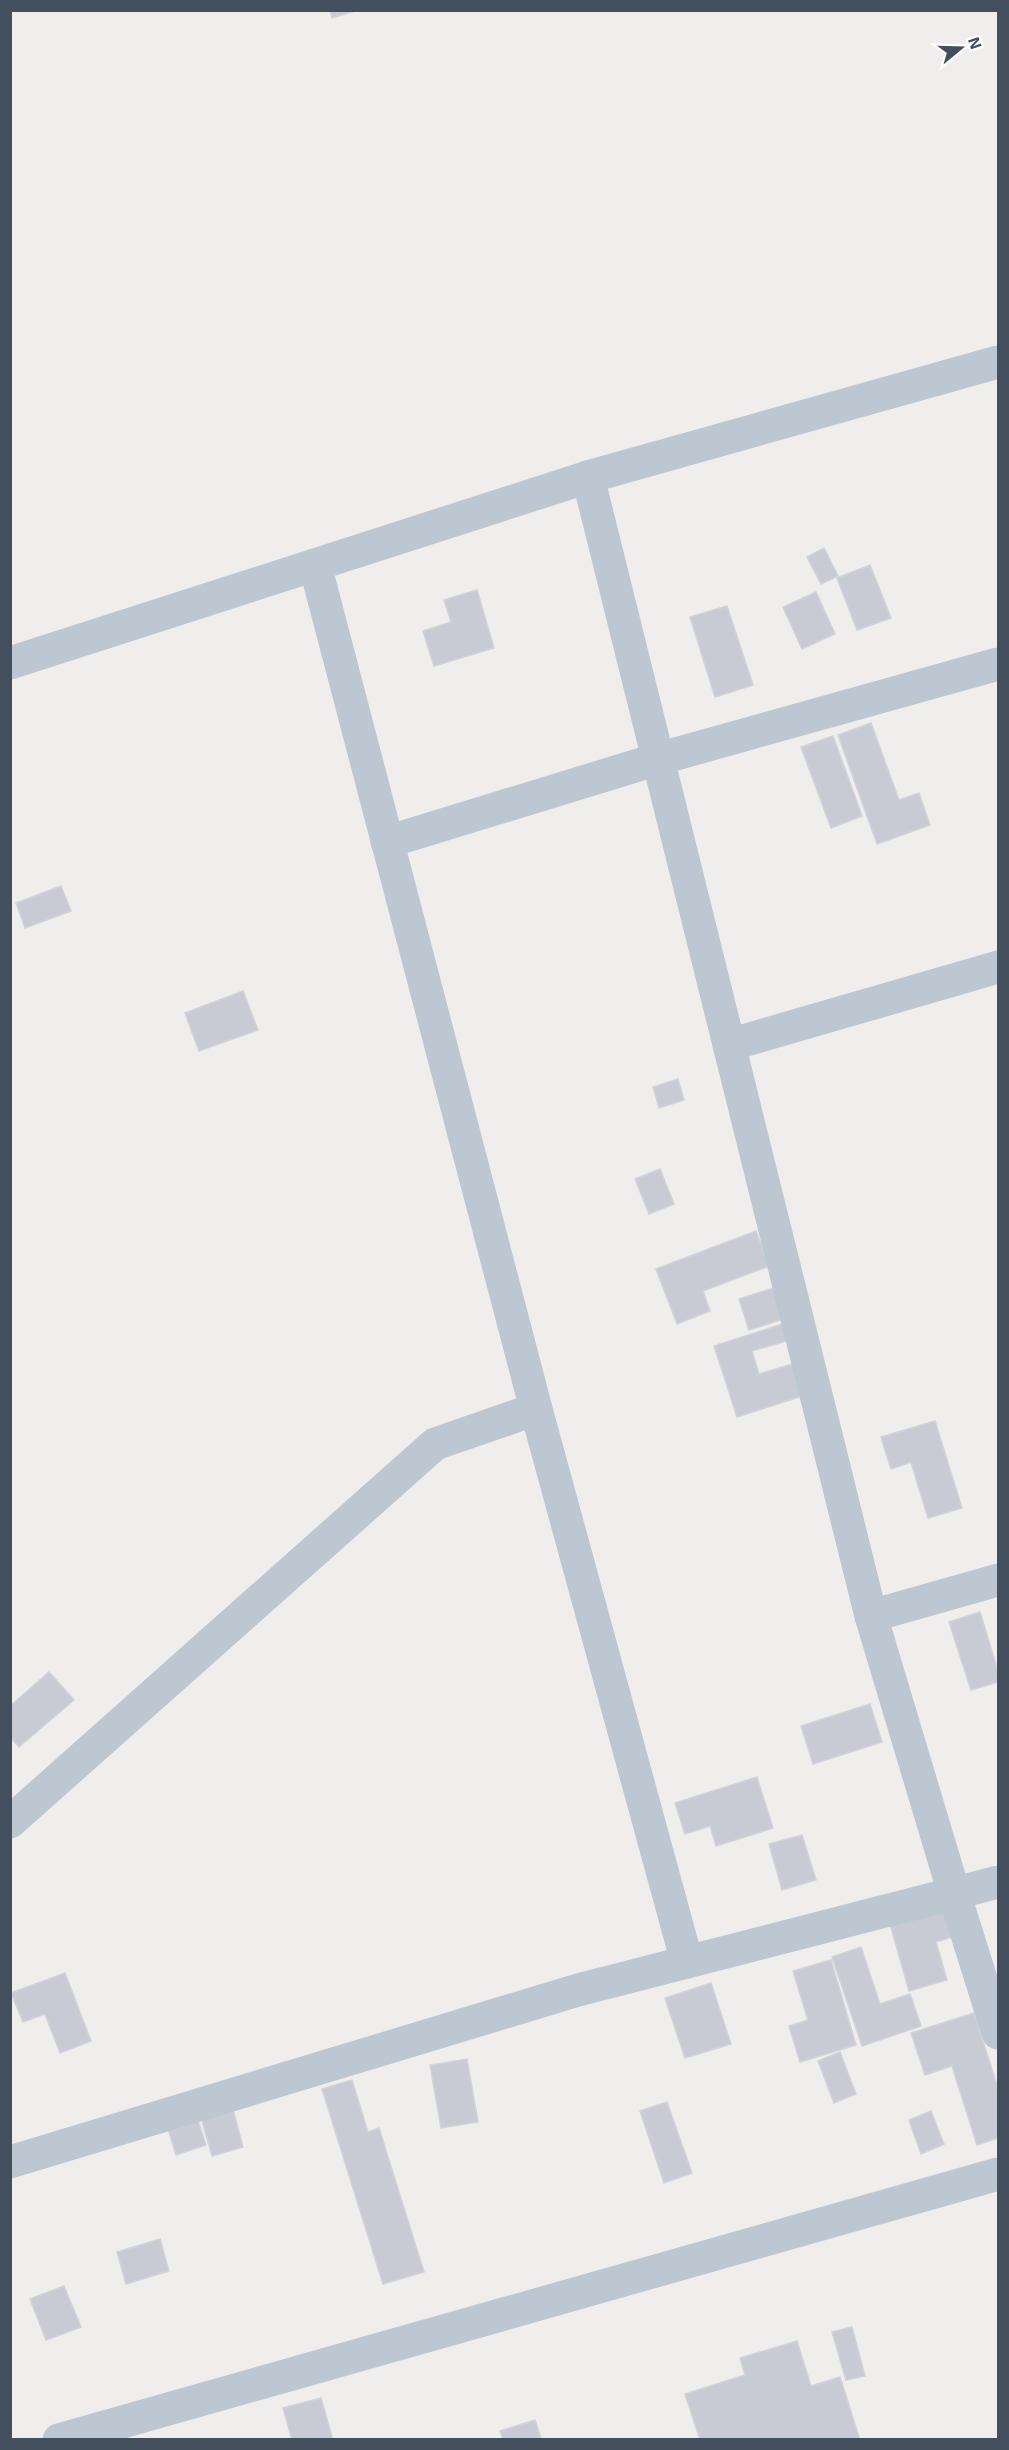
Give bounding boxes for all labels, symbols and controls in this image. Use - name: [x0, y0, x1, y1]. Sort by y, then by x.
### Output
- north arrow: [931, 18, 991, 78]
- text: N: [965, 34, 987, 52]

